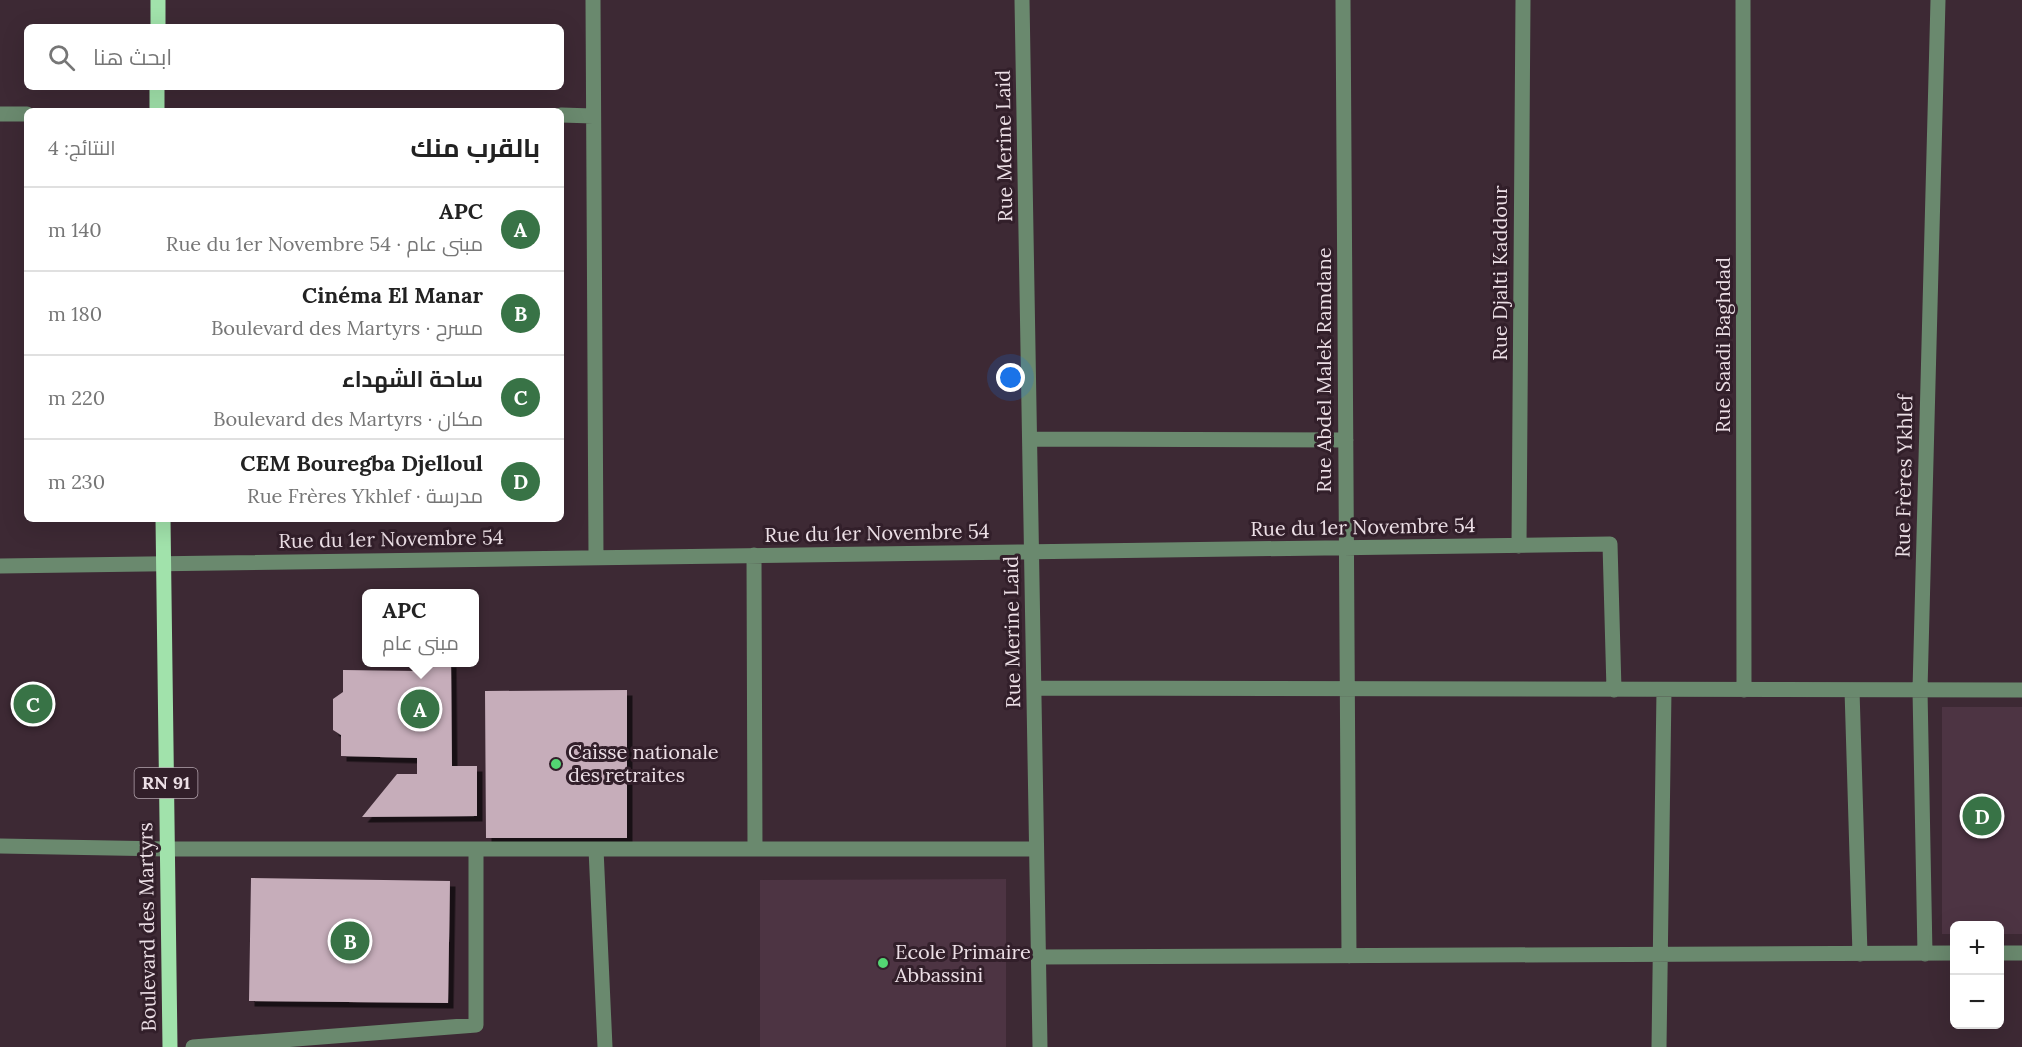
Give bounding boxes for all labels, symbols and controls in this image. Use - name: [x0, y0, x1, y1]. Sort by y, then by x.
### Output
- search box: [24, 24, 564, 90]
- icon: search: [45, 41, 78, 74]
- text: ابحث هنا: [93, 43, 172, 71]
- street label: Rue Merine Laid: [990, 70, 1017, 222]
- text: بالقرب منك: [411, 131, 540, 164]
- text: النتائج: 4: [48, 135, 116, 160]
- street label: Rue Djalti Kaddour: [1487, 185, 1512, 361]
- text: APC: [439, 197, 483, 225]
- text: 140 m: [48, 217, 102, 242]
- text: A: [514, 217, 527, 242]
- text: مبنى عام · Rue du 1er Novembre 54: [166, 231, 483, 256]
- street label: Rue Abdel Malek Ramdane: [1311, 247, 1336, 493]
- street label: Rue Saadi Baghdad: [1710, 257, 1735, 433]
- text: Cinéma El Manar: [302, 281, 483, 309]
- text: 180 m: [48, 301, 102, 326]
- text: B: [514, 301, 527, 326]
- text: مسرح · Boulevard des Martyrs: [211, 315, 483, 340]
- your location: [996, 363, 1025, 392]
- text: ساحة الشهداء: [342, 365, 483, 393]
- text: 220 m: [48, 385, 105, 410]
- text: C: [514, 385, 527, 410]
- street label: Rue Frères Ykhlef: [1890, 393, 1917, 558]
- text: مكان · Boulevard des Martyrs: [213, 406, 483, 431]
- text: CEM Bouregba Djelloul: [240, 449, 483, 477]
- text: 230 m: [48, 469, 105, 494]
- text: D: [513, 469, 528, 494]
- text: مدرسة · Rue Frères Ykhlef: [247, 483, 483, 508]
- street label: Rue du 1er Novembre 54: [1250, 512, 1476, 541]
- street label: Rue du 1er Novembre 54: [764, 518, 990, 547]
- street label: Rue du 1er Novembre 54: [278, 524, 504, 553]
- street label: Rue Merine Laid: [998, 556, 1025, 708]
- popup: [362, 589, 479, 667]
- text: APC: [382, 596, 426, 624]
- text: مبنى عام: [382, 630, 459, 655]
- pin: C: [14, 682, 52, 726]
- pin: A: [400, 686, 440, 732]
- place label: Caisse nationale des retraites: [568, 739, 719, 787]
- marker: Caisse nationale des retraites: [549, 757, 563, 771]
- road number: RN 91: [134, 768, 198, 798]
- pin: D: [1962, 794, 2002, 838]
- street label: Boulevard des Martyrs: [132, 822, 161, 1032]
- pin: B: [330, 918, 370, 964]
- map controls: [1950, 921, 2004, 1029]
- button: +: [1950, 921, 2004, 975]
- place label: Ecole Primaire Abbassini: [894, 939, 1031, 987]
- marker: Ecole Primaire Abbassini: [876, 956, 890, 970]
- button: −: [1950, 975, 2004, 1029]

